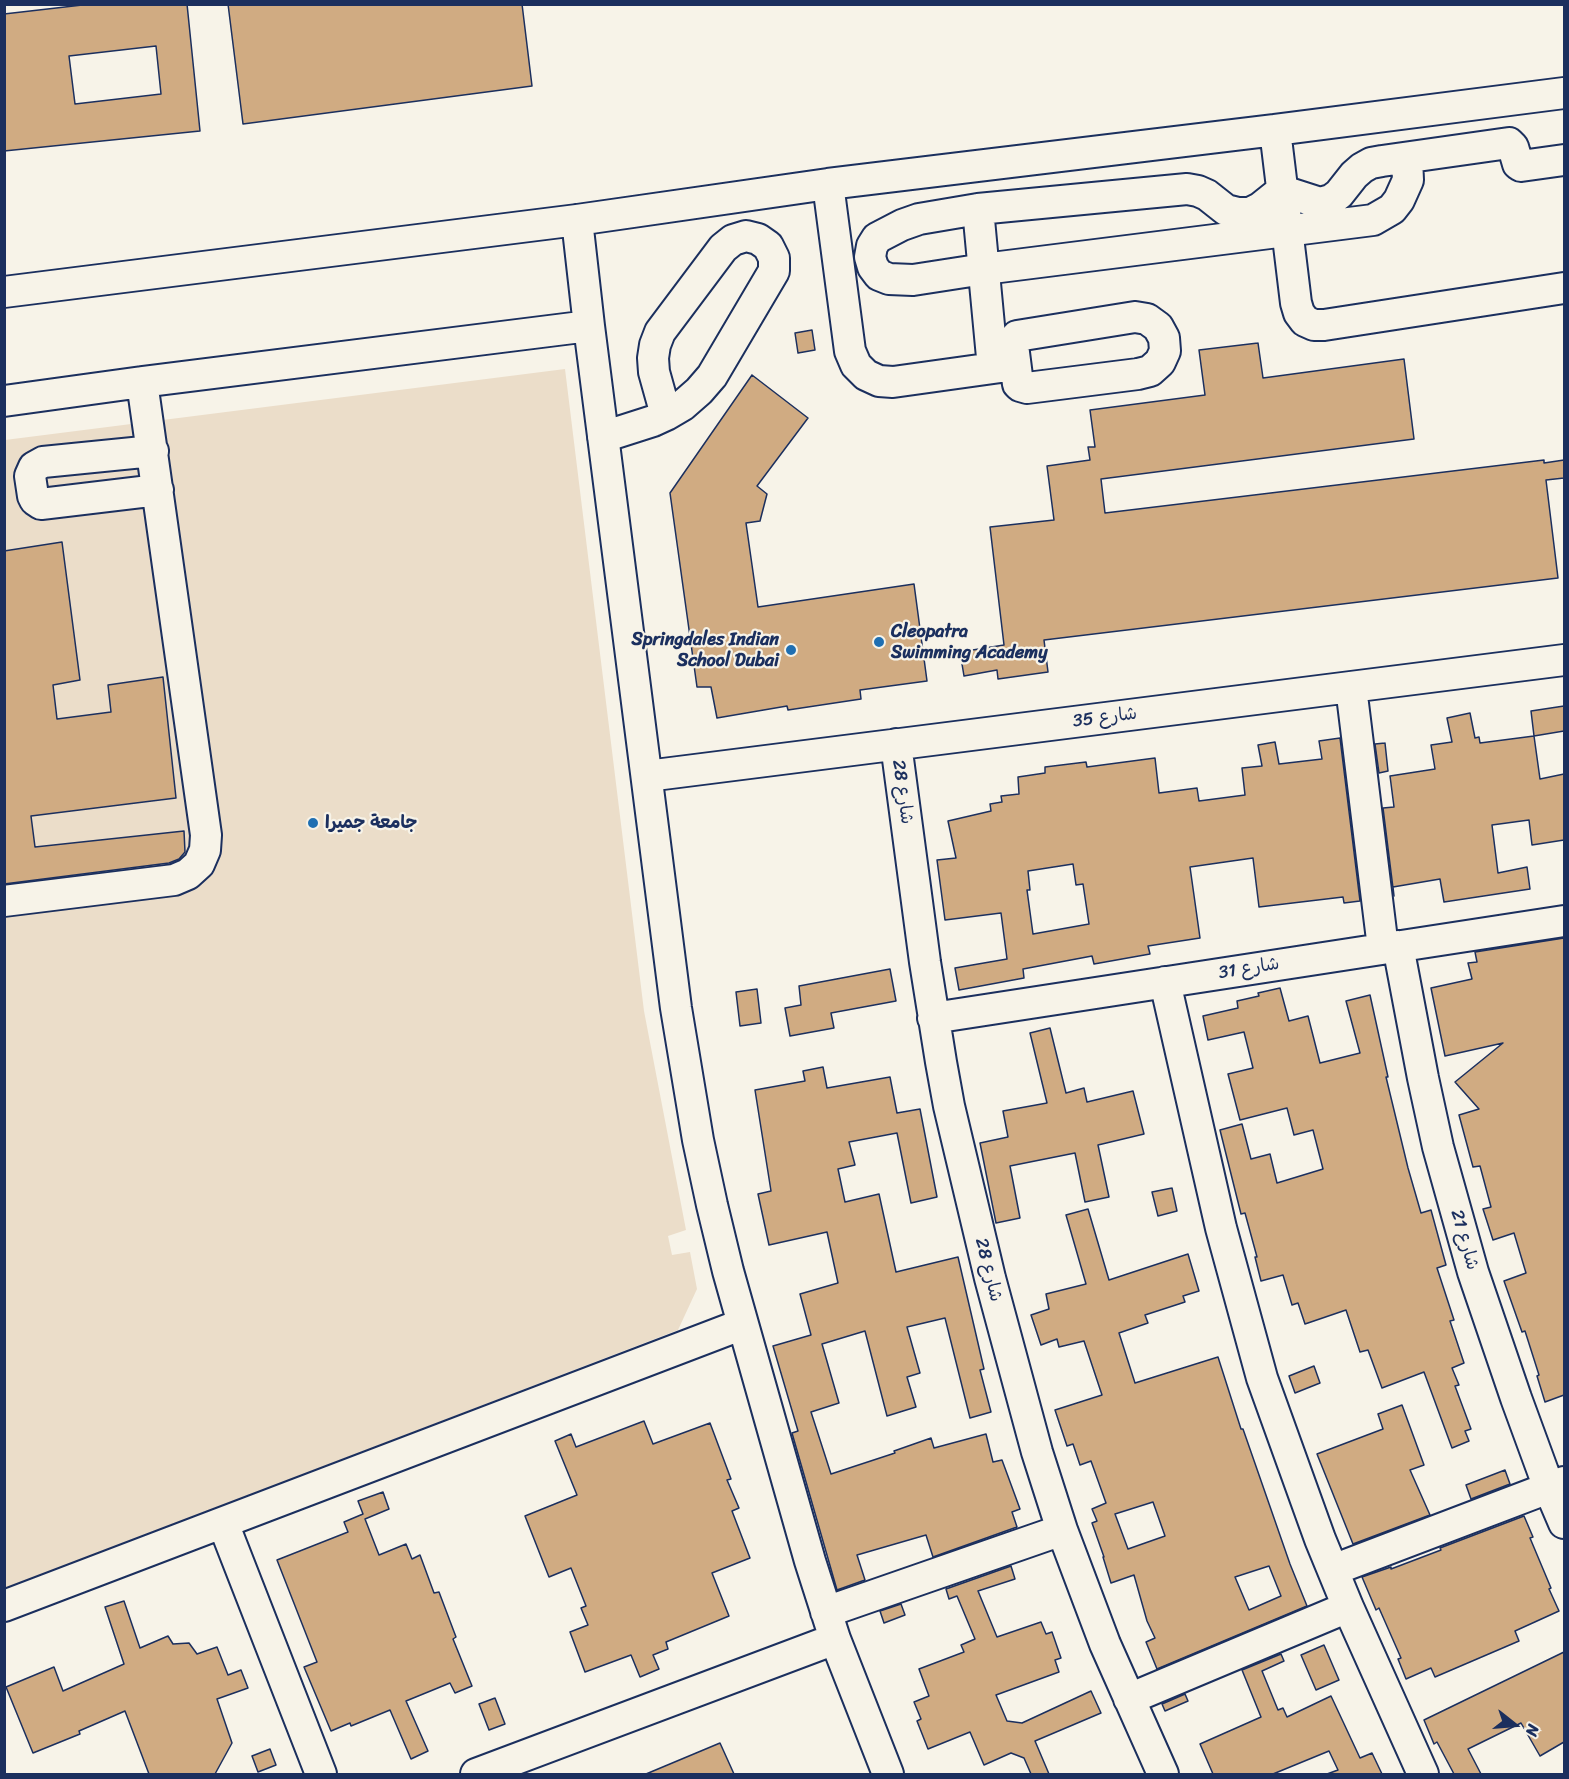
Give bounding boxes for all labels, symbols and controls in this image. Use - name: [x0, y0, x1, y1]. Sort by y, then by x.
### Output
- place label: Cleopatra Swimming Academy: [891, 621, 1048, 664]
- place label: Springdales Indian School Dubai: [632, 629, 779, 672]
- marker: Cleopatra Swimming Academy: [872, 635, 886, 649]
- marker: Springdales Indian School Dubai: [784, 643, 798, 657]
- street label: شارع 35: [1072, 703, 1138, 733]
- street label: شارع 28: [887, 758, 917, 826]
- place label: جامعة جميرا: [325, 812, 417, 834]
- marker: جامعة جميرا: [306, 816, 320, 830]
- street label: شارع 31: [1217, 954, 1281, 984]
- street label: شارع 21: [1445, 1207, 1483, 1273]
- street label: شارع 28: [970, 1236, 1006, 1304]
- north arrow: [1485, 1695, 1545, 1755]
- text: N: [1517, 1721, 1548, 1740]

